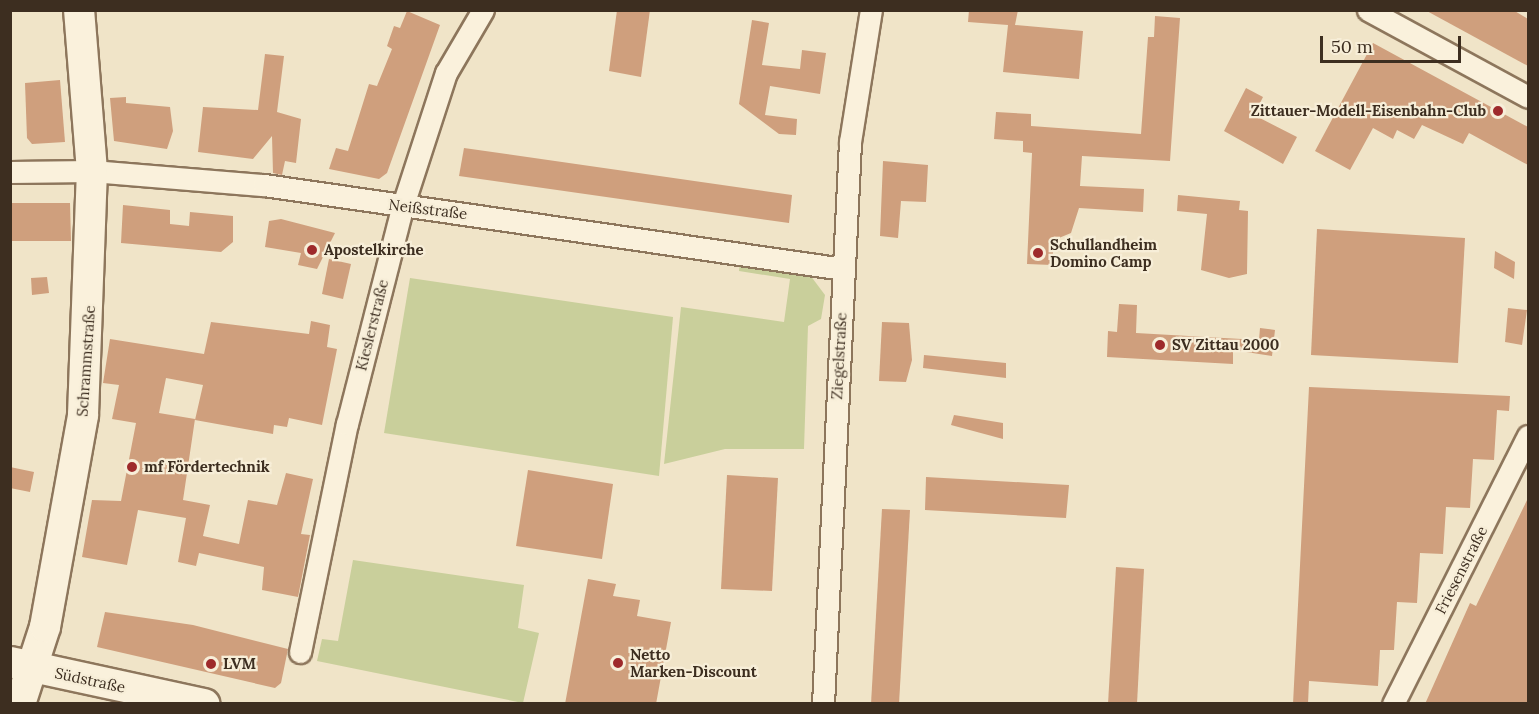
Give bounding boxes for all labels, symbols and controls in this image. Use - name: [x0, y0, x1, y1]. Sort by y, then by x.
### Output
- scale bar: [1323, 24, 1464, 62]
- text: 50 m: [1331, 35, 1373, 58]
- place label: Zittauer-Modell-Eisenbahn-Club: [1251, 102, 1486, 120]
- marker: Zittauer-Modell-Eisenbahn-Club: [1491, 104, 1505, 118]
- street label: Neißstraße: [388, 195, 468, 223]
- place label: Schullandheim Domino Camp: [1050, 235, 1157, 270]
- place label: Apostelkirche: [324, 241, 424, 259]
- marker: Apostelkirche: [305, 243, 319, 257]
- marker: Schullandheim Domino Camp: [1031, 246, 1045, 260]
- street label: Kieslerstraße: [352, 277, 392, 373]
- street label: Schrammstraße: [73, 305, 99, 417]
- street label: Ziegelstraße: [828, 312, 850, 400]
- place label: SV Zittau 2000: [1172, 336, 1279, 354]
- marker: SV Zittau 2000: [1153, 338, 1167, 352]
- place label: mf Fördertechnik: [144, 458, 270, 476]
- marker: mf Fördertechnik: [125, 460, 139, 474]
- street label: Friesenstraße: [1431, 523, 1491, 617]
- place label: Netto Marken-Discount: [630, 645, 757, 680]
- place label: LVM: [223, 655, 256, 673]
- marker: Netto Marken-Discount: [611, 656, 625, 670]
- marker: LVM: [204, 657, 218, 671]
- street label: Südstraße: [53, 664, 127, 696]

